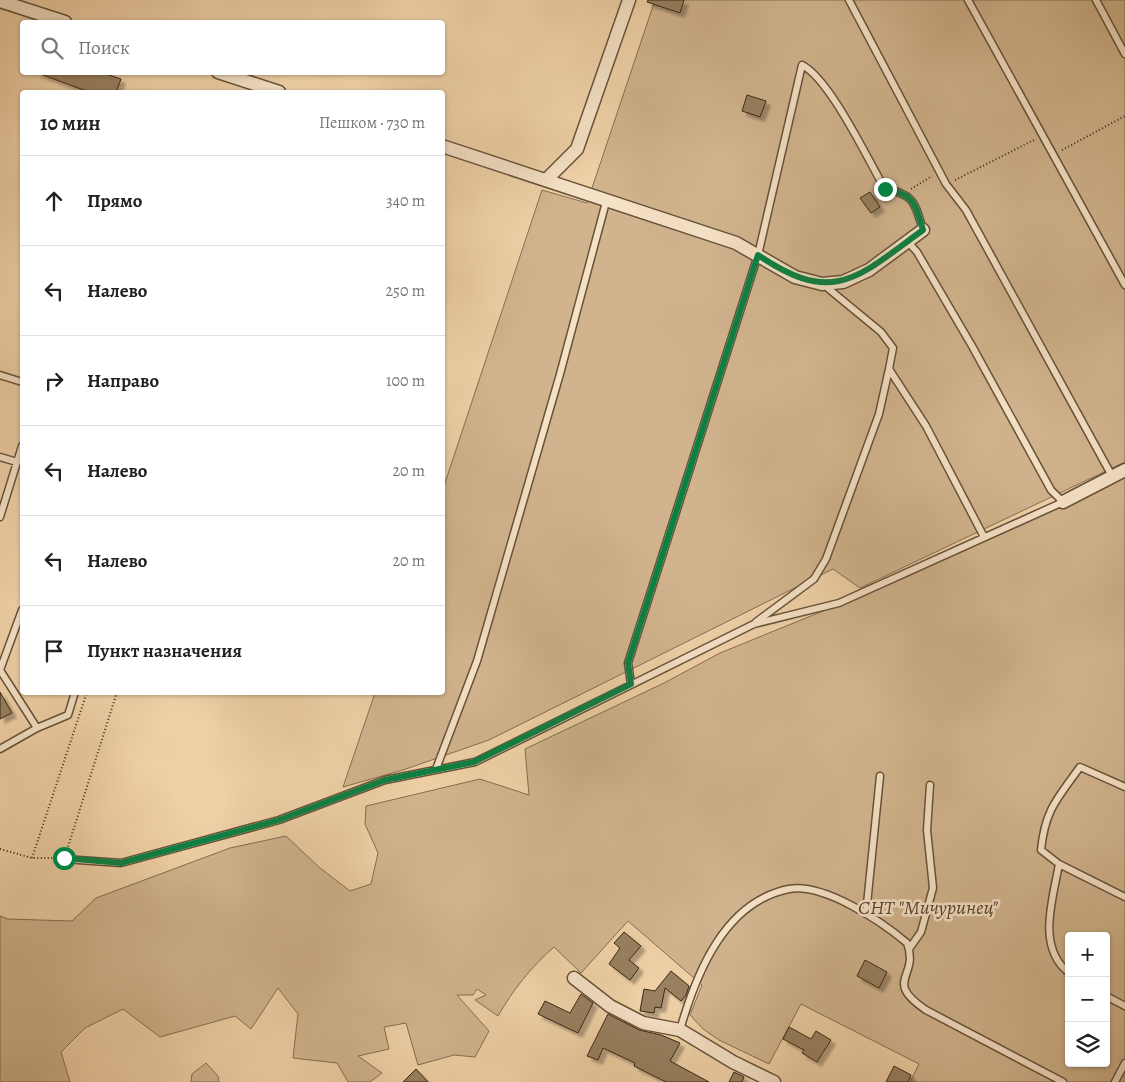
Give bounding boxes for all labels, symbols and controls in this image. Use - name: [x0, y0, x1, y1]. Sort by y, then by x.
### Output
- search box: [20, 20, 445, 75]
- icon: search: [38, 34, 66, 62]
- text: Поиск: [78, 35, 130, 61]
- text: 10 мин: [40, 109, 101, 137]
- text: Пешком · 730 m: [319, 112, 425, 134]
- route end: [874, 178, 897, 201]
- icon: ahead: [40, 187, 68, 215]
- text: Прямо: [87, 188, 142, 214]
- text: 340 m: [386, 190, 425, 212]
- icon: left: [40, 277, 68, 305]
- text: Налево: [87, 278, 147, 304]
- text: 250 m: [386, 280, 425, 302]
- icon: right: [40, 367, 68, 395]
- text: Направо: [87, 368, 159, 394]
- text: 100 m: [386, 370, 425, 392]
- icon: left: [40, 457, 68, 485]
- text: Налево: [87, 458, 147, 484]
- text: 20 m: [392, 460, 425, 482]
- icon: left: [40, 547, 68, 575]
- text: Налево: [87, 548, 147, 574]
- text: 20 m: [392, 550, 425, 572]
- icon: arrive: [40, 637, 68, 665]
- text: Пункт назначения: [87, 638, 242, 664]
- route start: [53, 847, 76, 870]
- park label: СНТ "Мичуринец": [858, 894, 999, 921]
- map controls: [1065, 932, 1110, 1067]
- button: +: [1065, 932, 1110, 977]
- button: −: [1065, 977, 1110, 1022]
- button: layers: [1065, 1022, 1110, 1067]

